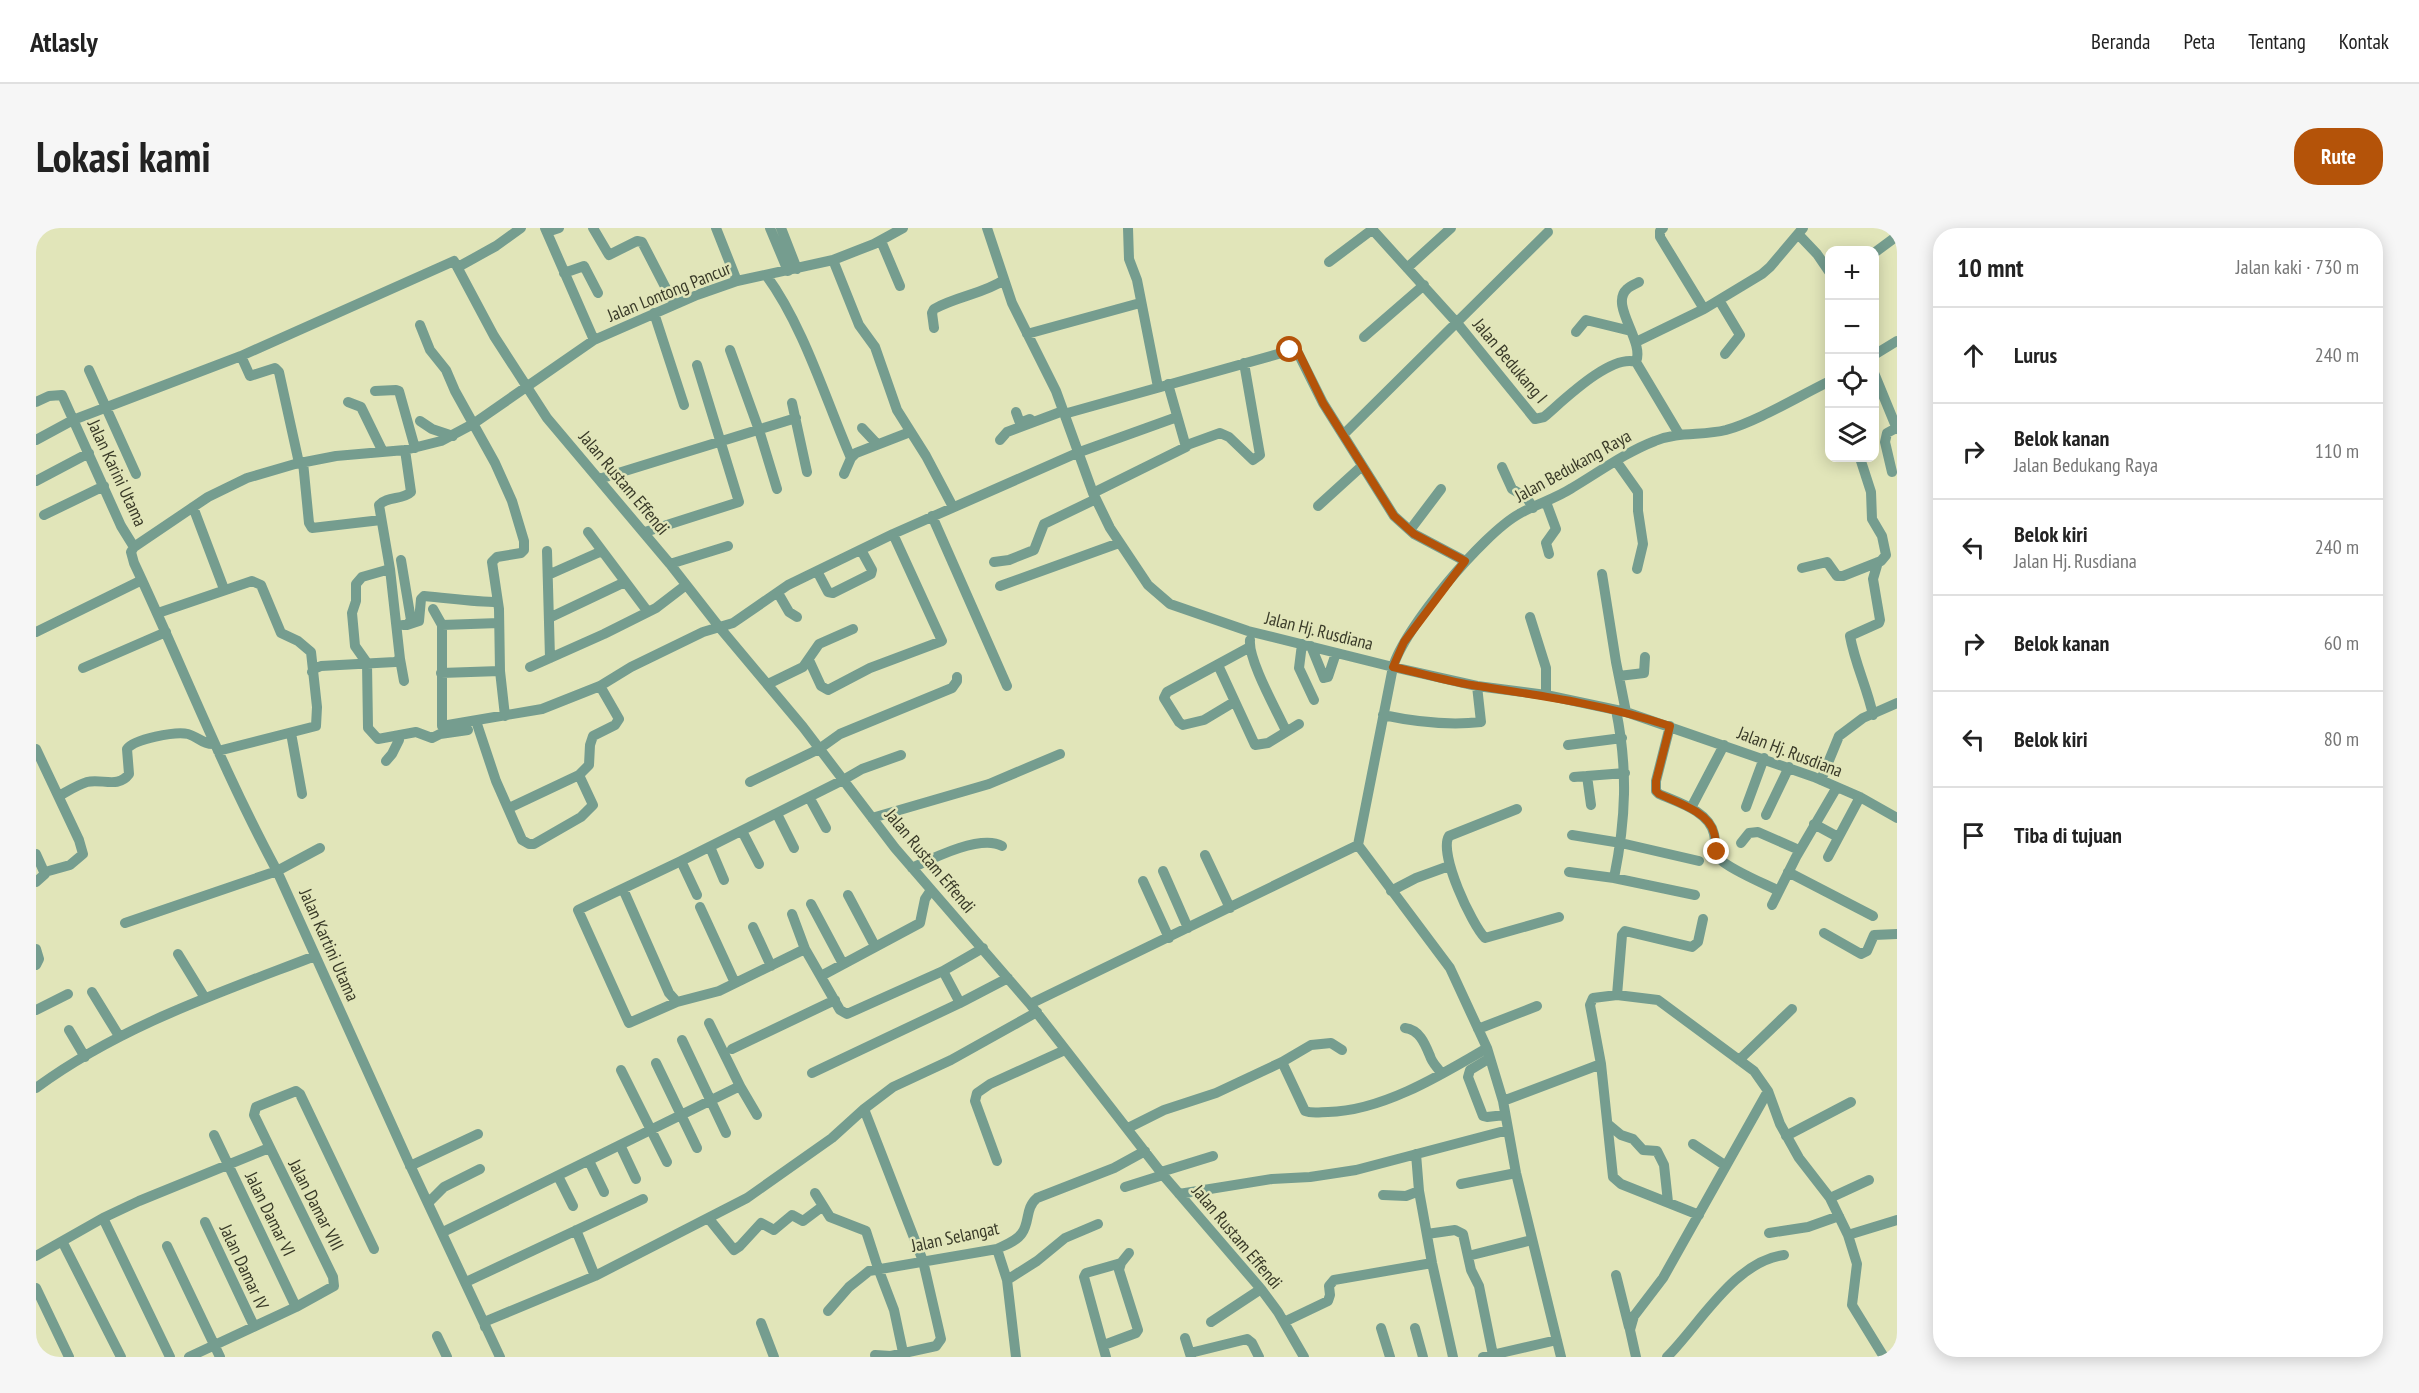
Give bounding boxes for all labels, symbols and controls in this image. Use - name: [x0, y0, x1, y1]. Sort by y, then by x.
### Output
- text: Atlasly: [30, 23, 98, 60]
- text: Beranda: [2091, 28, 2151, 55]
- text: Peta: [2184, 28, 2215, 55]
- text: Tentang: [2248, 28, 2306, 55]
- text: Kontak: [2339, 28, 2389, 55]
- button: Rute: [2294, 128, 2383, 185]
- text: Lokasi kami: [36, 129, 211, 184]
- map controls: [1825, 246, 1879, 462]
- button: +: [1825, 246, 1879, 300]
- text: 10 mnt: [1957, 251, 2024, 284]
- text: Jalan kaki · 730 m: [2236, 254, 2359, 280]
- street label: Jalan Lontong Pancur: [603, 256, 734, 327]
- button: −: [1825, 300, 1879, 354]
- street label: Jalan Bedukang I: [1467, 313, 1553, 408]
- route start: [1276, 336, 1302, 362]
- icon: ahead: [1957, 339, 1990, 372]
- text: Lurus: [2014, 341, 2057, 369]
- text: 240 m: [2315, 342, 2359, 368]
- button: locate: [1825, 354, 1879, 408]
- button: layers: [1825, 408, 1879, 462]
- street label: Jalan Karini Utama: [82, 415, 152, 530]
- street label: Jalan Bedukang Raya: [1510, 424, 1635, 508]
- text: Belok kanan: [2014, 424, 2109, 452]
- street label: Jalan Rustam Effendi: [574, 425, 675, 539]
- icon: right: [1957, 435, 1990, 468]
- text: 110 m: [2315, 438, 2359, 464]
- text: Jalan Bedukang Raya: [2014, 452, 2158, 478]
- text: Belok kiri: [2014, 520, 2088, 548]
- icon: left: [1957, 531, 1990, 564]
- text: 240 m: [2315, 534, 2359, 560]
- text: Jalan Hj. Rusdiana: [2014, 548, 2137, 574]
- street label: Jalan Hj. Rusdiana: [1262, 606, 1376, 655]
- icon: right: [1957, 627, 1990, 660]
- text: Belok kanan: [2014, 629, 2109, 657]
- text: 60 m: [2324, 630, 2359, 656]
- street label: Jalan Hj. Rusdiana: [1734, 721, 1846, 782]
- icon: left: [1957, 723, 1990, 756]
- text: Belok kiri: [2014, 725, 2088, 753]
- text: 80 m: [2324, 726, 2359, 752]
- street label: Jalan Rustam Effendi: [880, 803, 981, 917]
- icon: arrive: [1957, 819, 1990, 852]
- text: Tiba di tujuan: [2014, 821, 2122, 849]
- route end: [1703, 838, 1729, 864]
- street label: Jalan Kartini Utama: [294, 884, 364, 1005]
- street label: Jalan Damar VIII: [283, 1154, 349, 1254]
- street label: Jalan Damar VI: [240, 1167, 301, 1260]
- street label: Jalan Rustam Effendi: [1187, 1179, 1288, 1293]
- street label: Jalan Selangat: [908, 1216, 1001, 1257]
- street label: Jalan Damar IV: [214, 1220, 274, 1314]

